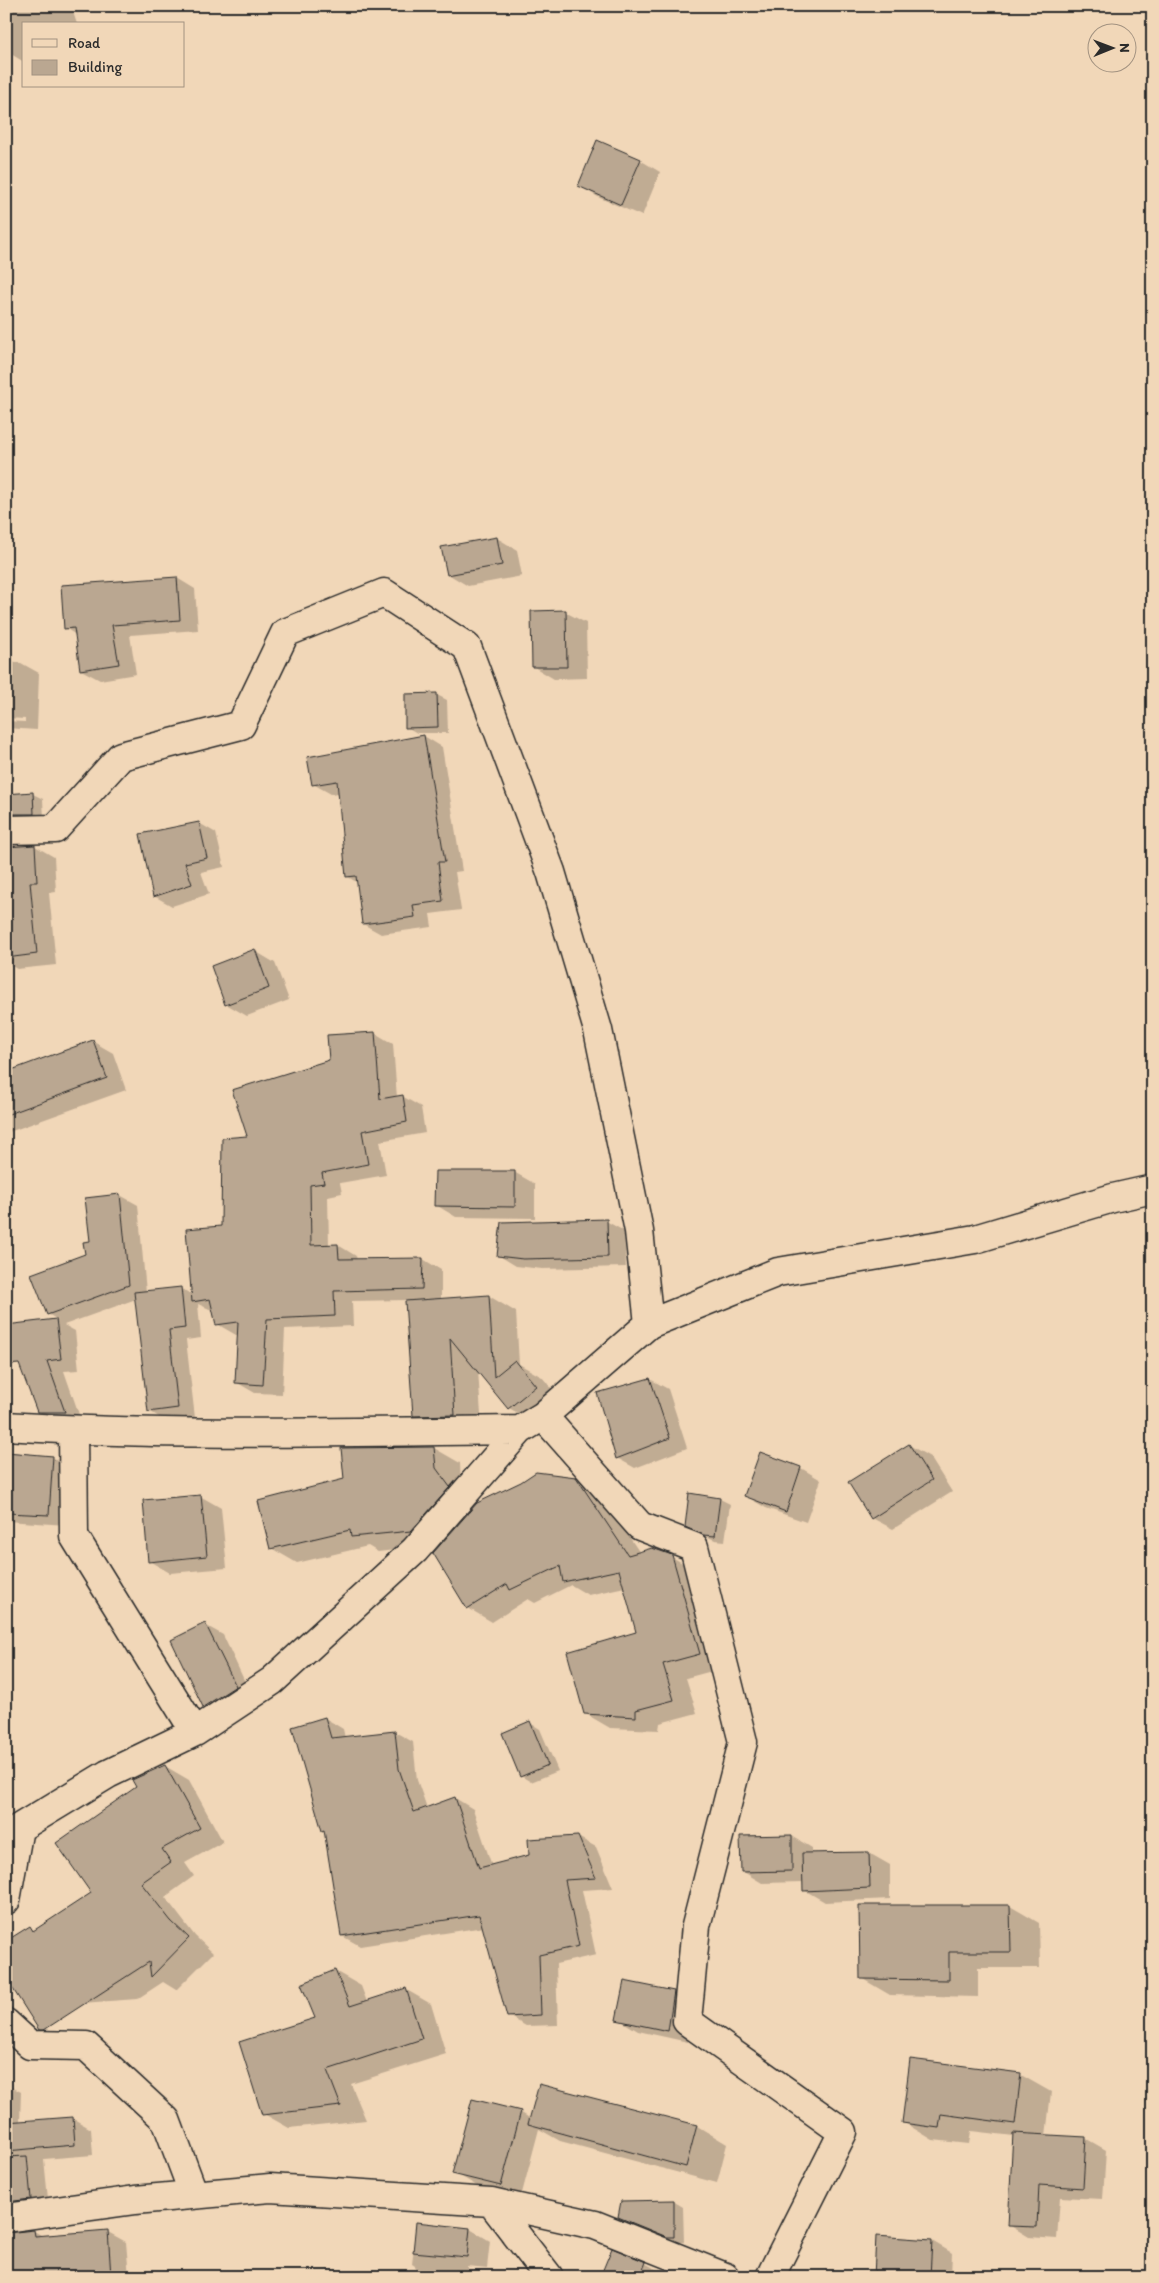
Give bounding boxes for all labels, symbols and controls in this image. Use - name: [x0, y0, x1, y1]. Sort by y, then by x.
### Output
- legend: [22, 22, 185, 88]
- north arrow: [1086, 22, 1136, 72]
- text: Road: [68, 34, 101, 52]
- text: N: [1116, 43, 1133, 53]
- text: Building: [68, 58, 122, 76]

